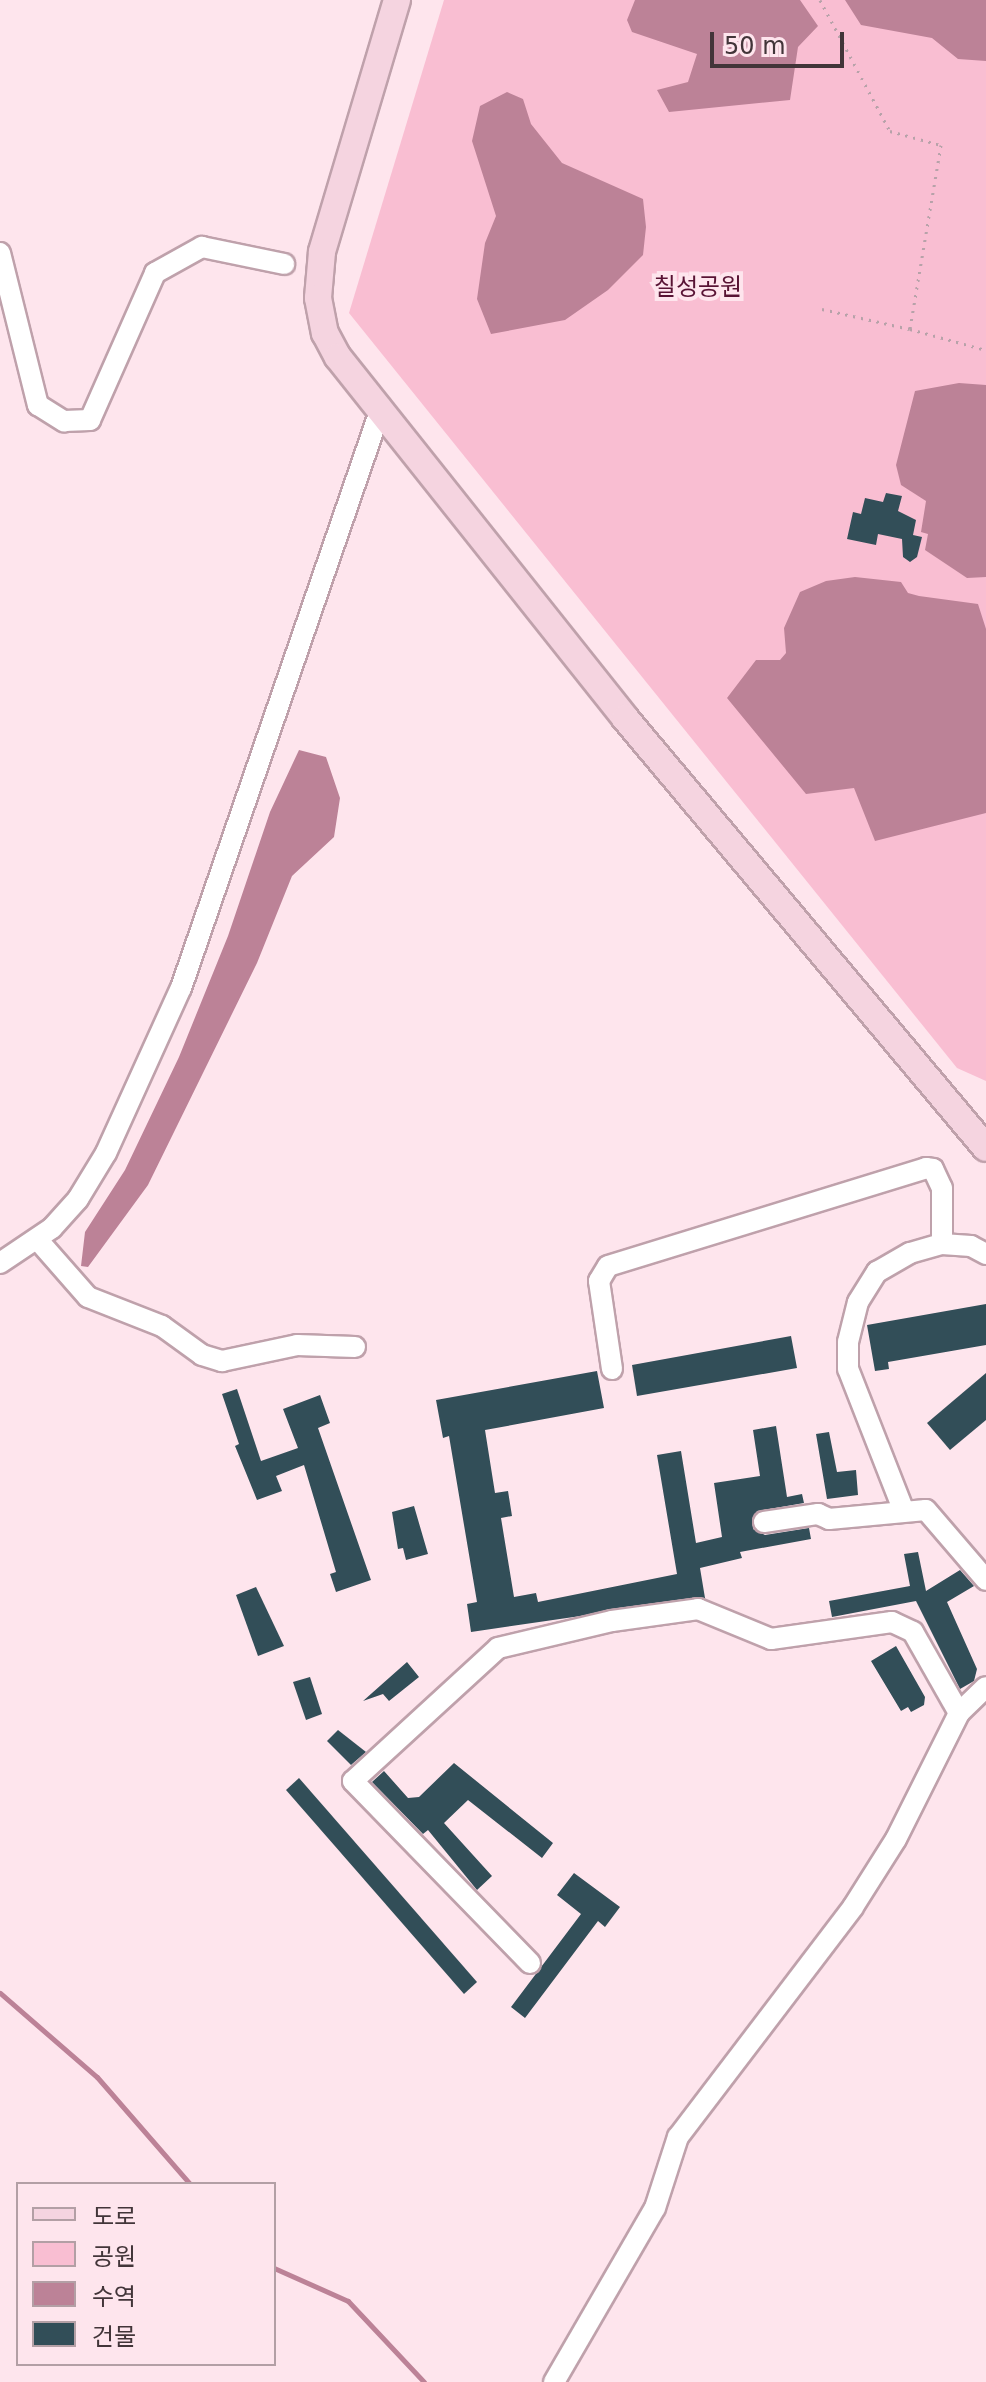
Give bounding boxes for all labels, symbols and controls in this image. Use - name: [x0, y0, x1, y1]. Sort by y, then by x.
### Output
- scale bar: [714, 16, 848, 66]
- text: 50 m: [724, 32, 786, 60]
- park label: 칠성공원: [654, 274, 742, 302]
- legend: [16, 2182, 276, 2366]
- text: 도로: [92, 2203, 136, 2231]
- text: 공원: [92, 2243, 136, 2271]
- text: 수역: [92, 2283, 136, 2311]
- text: 건물: [92, 2323, 136, 2351]

